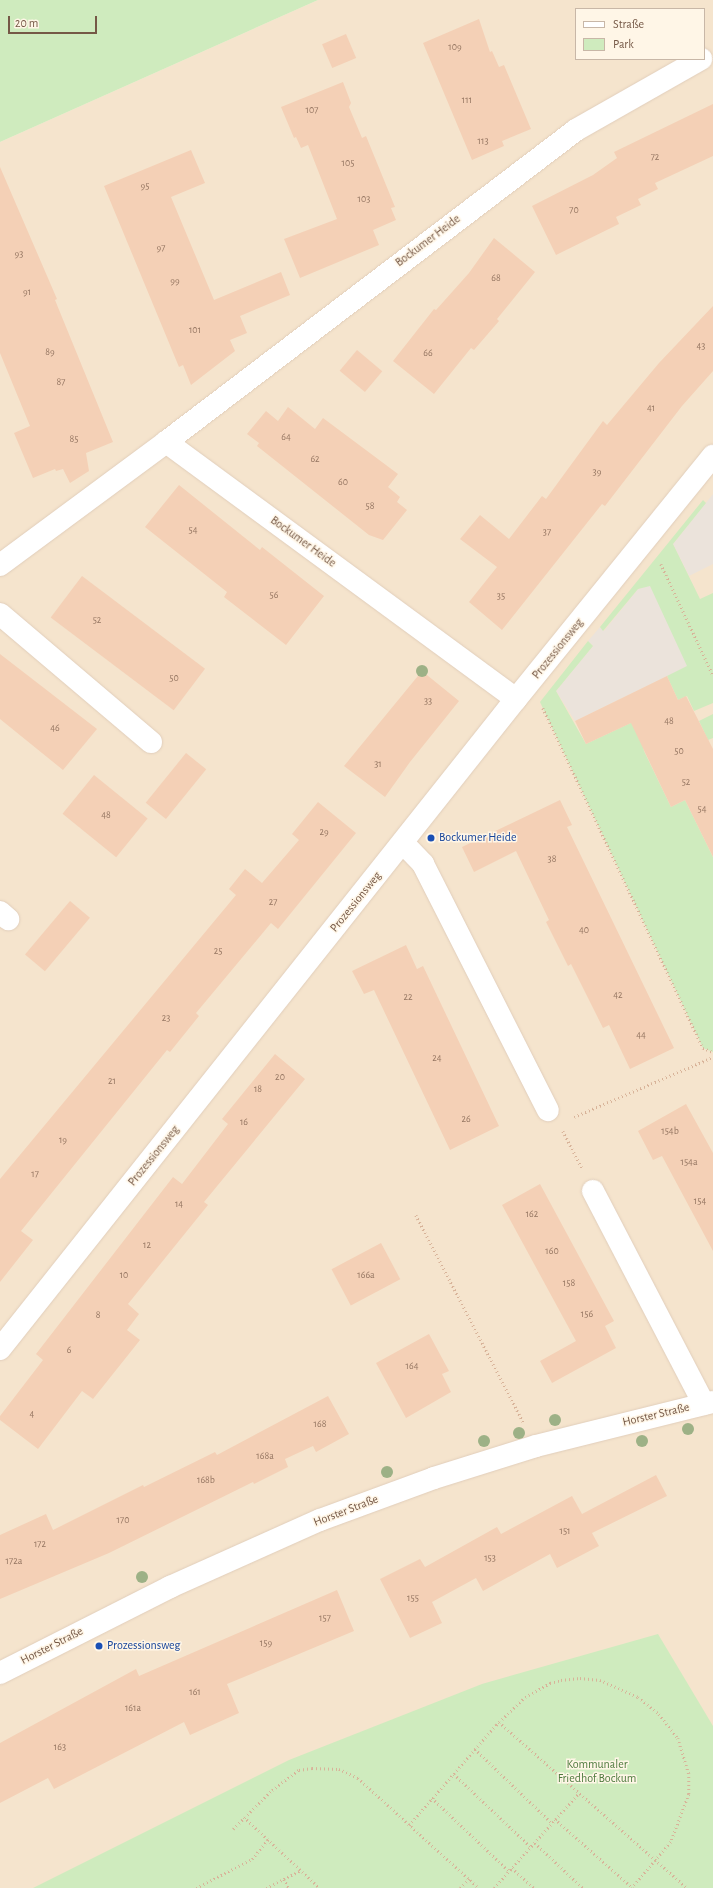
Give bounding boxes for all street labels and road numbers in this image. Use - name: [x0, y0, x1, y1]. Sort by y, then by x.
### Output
- street label: Bockumer Heide: [393, 212, 463, 270]
- street label: Bockumer Heide: [267, 513, 339, 571]
- street label: Prozessionsweg: [529, 616, 587, 682]
- street label: Prozessionsweg: [327, 869, 385, 935]
- street label: Prozessionsweg: [125, 1123, 183, 1189]
- street label: Horster Straße: [621, 1400, 691, 1430]
- street label: Horster Straße: [312, 1492, 380, 1530]
- street label: Horster Straße: [18, 1624, 86, 1668]

